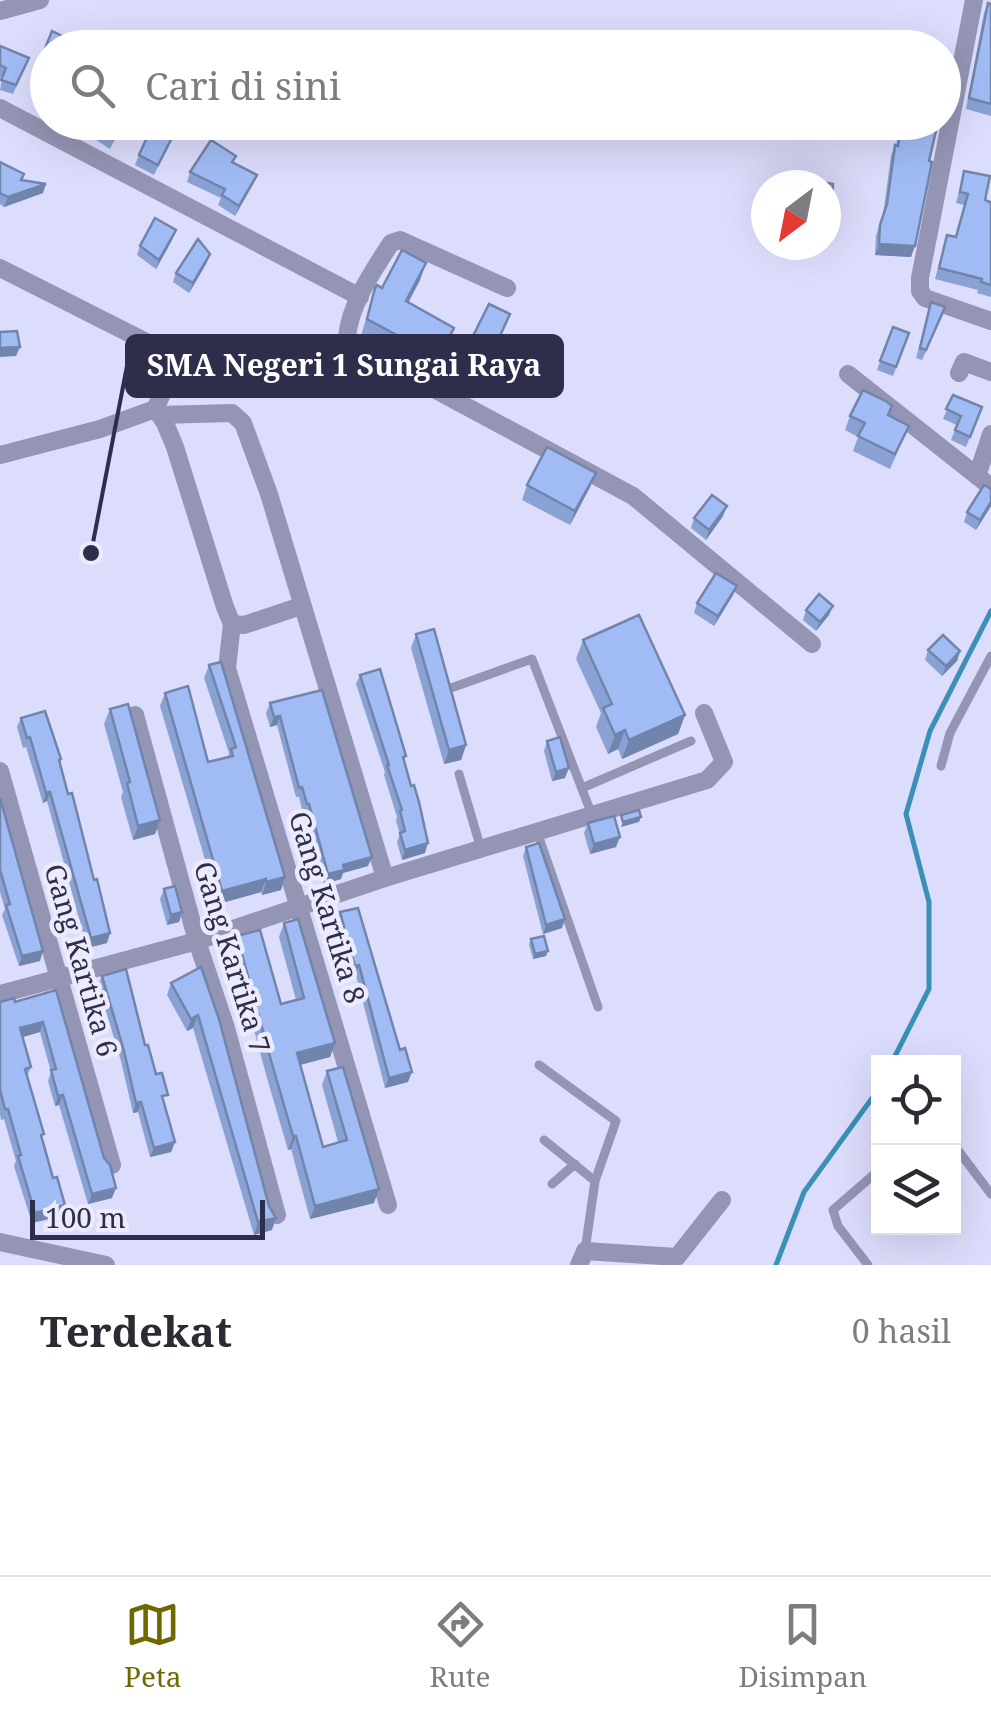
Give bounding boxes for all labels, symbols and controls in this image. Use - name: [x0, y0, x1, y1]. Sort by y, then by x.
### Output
- search box: [30, 30, 961, 140]
- icon: search: [65, 58, 120, 113]
- text: Cari di sini: [145, 59, 341, 111]
- north arrow: [751, 170, 841, 260]
- callout: SMA Negeri 1 Sungai Raya: [127, 336, 562, 396]
- text: SMA Negeri 1 Sungai Raya: [147, 344, 541, 385]
- street label: Gang Kartika 8: [281, 806, 375, 1008]
- street label: Gang Kartika 7: [186, 856, 280, 1058]
- street label: Gang Kartika 6: [36, 859, 128, 1061]
- map controls: [871, 1055, 961, 1235]
- button: locate: [871, 1055, 961, 1145]
- button: layers: [871, 1145, 961, 1235]
- scale bar: [30, 1195, 265, 1240]
- text: 100 m: [45, 1198, 126, 1236]
- text: Terdekat: [40, 1302, 232, 1359]
- text: 0 hasil: [852, 1309, 951, 1352]
- tab: Peta: [124, 1597, 182, 1695]
- tab: Rute: [430, 1597, 491, 1695]
- tab: Disimpan: [739, 1597, 867, 1695]

